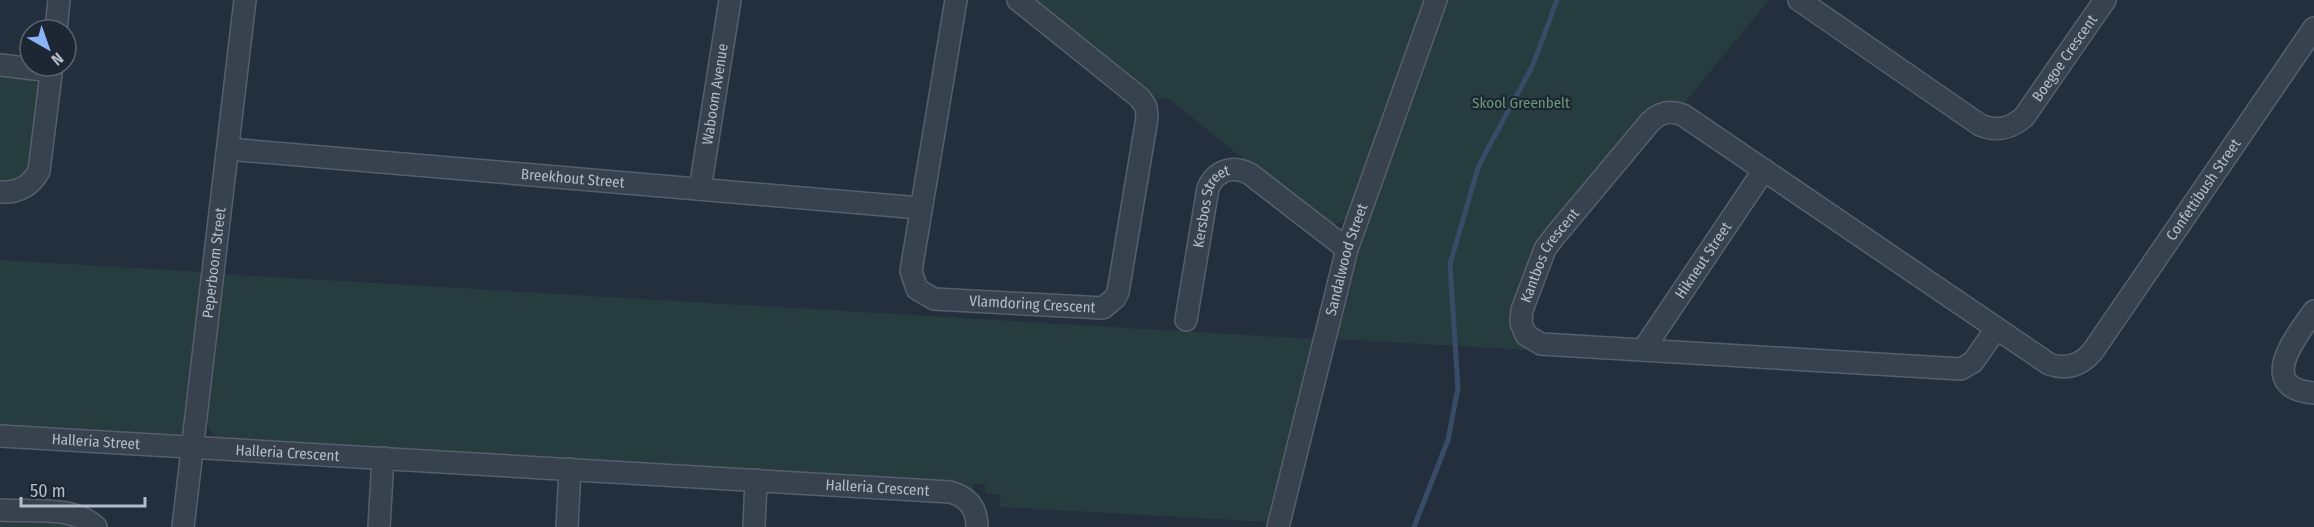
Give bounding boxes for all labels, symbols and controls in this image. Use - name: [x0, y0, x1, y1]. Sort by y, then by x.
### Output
- street label: Boegoe Crescent: [2028, 11, 2101, 105]
- north arrow: [18, 18, 78, 78]
- street label: Waboom Avenue: [698, 42, 732, 146]
- text: N: [48, 49, 67, 69]
- park label: Skool Greenbelt: [1472, 94, 1570, 112]
- street label: Confettibush Street: [2162, 135, 2245, 244]
- street label: Kersbos Street: [1189, 161, 1232, 249]
- street label: Breekhout Street: [520, 165, 625, 192]
- street label: Sandalwood Street: [1322, 201, 1372, 318]
- street label: Kantbos Crescent: [1517, 205, 1583, 305]
- street label: Peperboom Street: [199, 206, 230, 319]
- street label: Hikneut Street: [1671, 219, 1735, 302]
- street label: Vlamdoring Crescent: [969, 292, 1096, 317]
- street label: Halleria Street: [51, 430, 141, 453]
- street label: Halleria Crescent: [235, 441, 340, 465]
- scale bar: [21, 470, 146, 508]
- street label: Halleria Crescent: [825, 476, 930, 500]
- text: 50 m: [30, 480, 66, 502]

